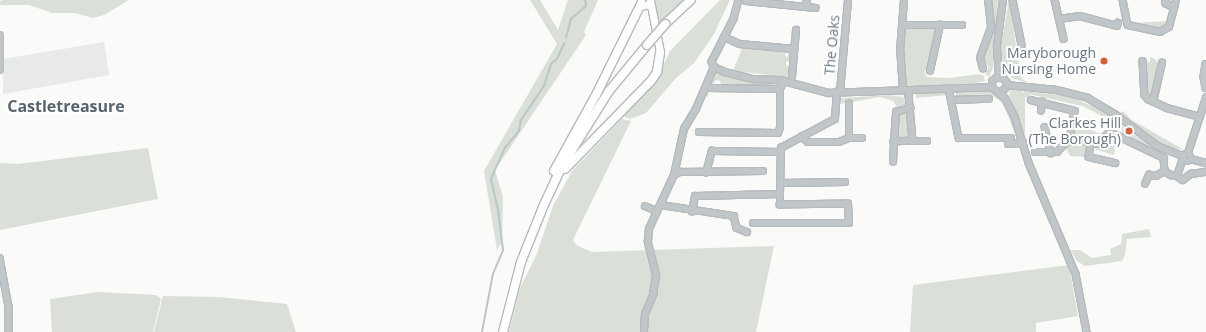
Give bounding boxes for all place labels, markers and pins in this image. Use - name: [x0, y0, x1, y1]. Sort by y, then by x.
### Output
- place label: Maryborough Nursing Home: [1002, 45, 1096, 78]
- marker: Maryborough Nursing Home: [1099, 56, 1109, 66]
- place label: Clarkes Hill (The Borough): [1029, 115, 1121, 148]
- marker: Clarkes Hill (The Borough): [1124, 126, 1134, 136]

